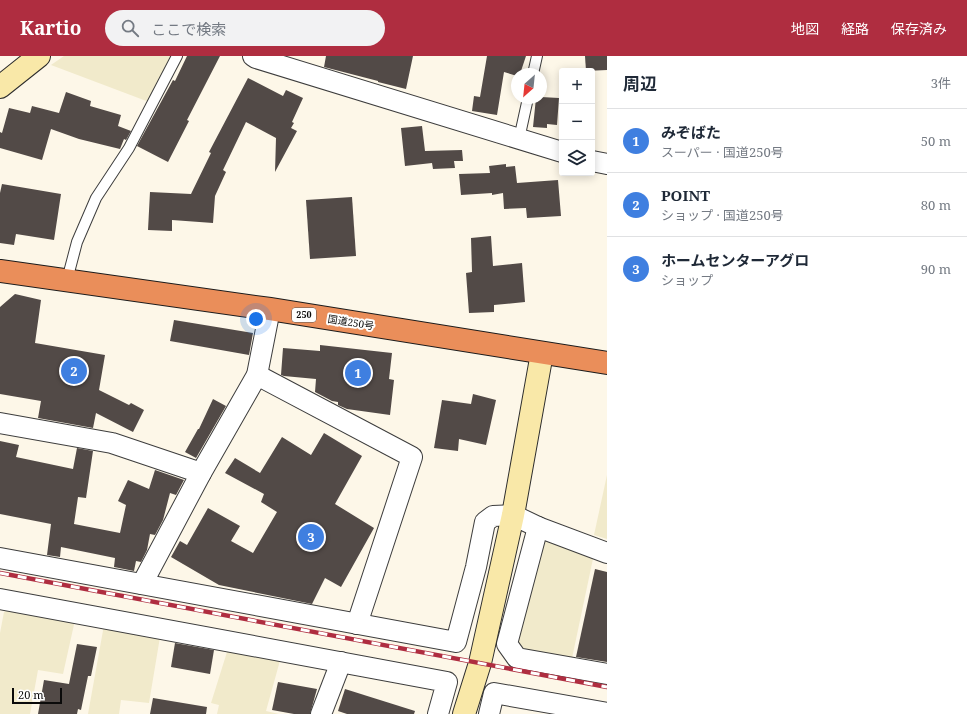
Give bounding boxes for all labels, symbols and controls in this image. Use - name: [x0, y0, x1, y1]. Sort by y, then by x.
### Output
- search box: [105, 10, 385, 46]
- text: Kartio: [20, 15, 81, 41]
- icon: search: [119, 17, 141, 39]
- text: ここで検索: [151, 19, 226, 39]
- text: 地図: [791, 19, 819, 38]
- text: 経路: [841, 19, 869, 38]
- text: 保存済み: [891, 19, 947, 38]
- north arrow: [511, 68, 547, 104]
- map controls: [559, 68, 595, 176]
- button: +: [559, 68, 595, 104]
- text: 周辺: [623, 72, 657, 95]
- text: 3件: [931, 74, 951, 92]
- button: −: [559, 104, 595, 140]
- text: みぞばた: [661, 122, 721, 142]
- text: 1: [632, 132, 640, 150]
- text: 50 m: [921, 132, 951, 150]
- button: layers: [559, 140, 595, 176]
- text: スーパー · 国道250号: [661, 143, 784, 161]
- text: POINT: [661, 185, 710, 205]
- text: 2: [632, 196, 640, 214]
- text: 80 m: [921, 196, 951, 214]
- text: ショップ · 国道250号: [661, 206, 784, 224]
- text: ホームセンターアグロ: [661, 250, 809, 270]
- text: 3: [632, 260, 640, 278]
- text: 90 m: [921, 260, 951, 278]
- text: ショップ: [661, 271, 713, 289]
- road number: 250: [292, 308, 316, 322]
- your location: [246, 309, 266, 329]
- street label: 国道250号: [327, 311, 375, 333]
- pin: 2: [61, 356, 87, 386]
- pin: 1: [345, 358, 371, 388]
- pin: 3: [298, 522, 324, 552]
- scale bar: [12, 686, 62, 705]
- text: 20 m: [18, 687, 44, 702]

